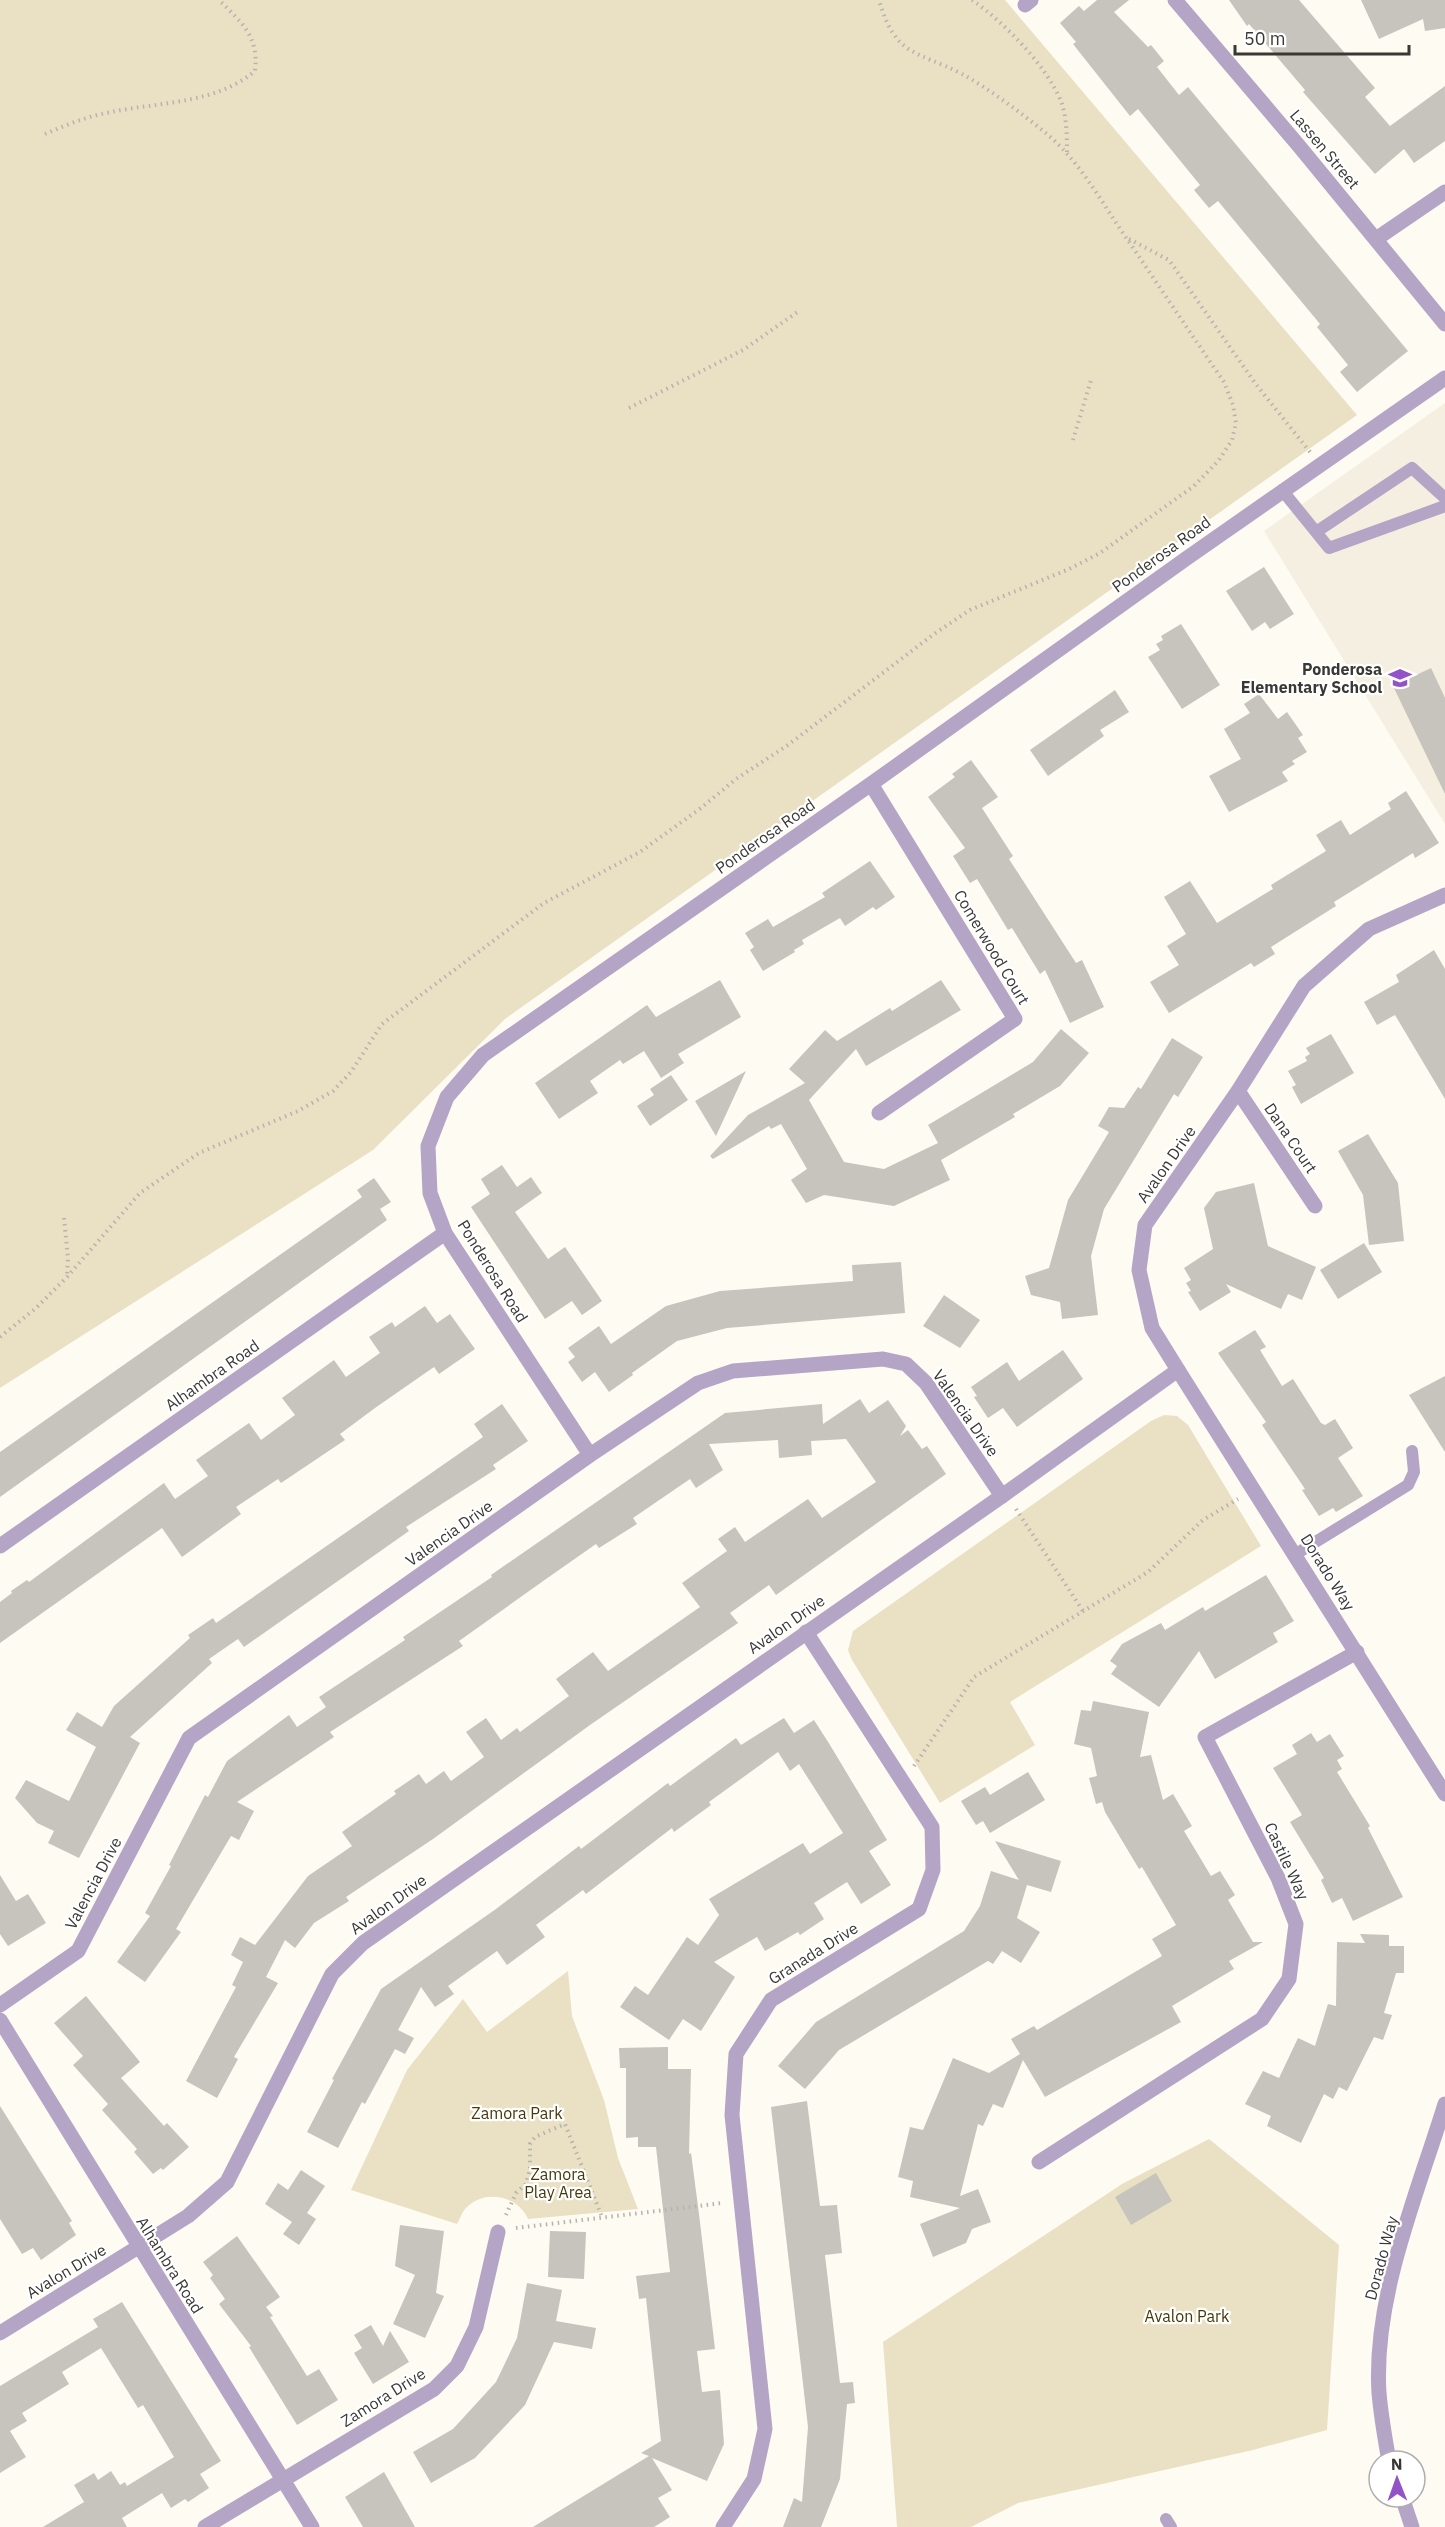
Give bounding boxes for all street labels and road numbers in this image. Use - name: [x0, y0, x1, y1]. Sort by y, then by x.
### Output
- street label: Lassen Street: [1286, 105, 1364, 193]
- street label: Ponderosa Road: [1108, 511, 1214, 597]
- street label: Ponderosa Road: [711, 794, 819, 878]
- street label: Comerwood Court: [950, 886, 1034, 1008]
- street label: Dana Court: [1260, 1099, 1322, 1177]
- street label: Avalon Drive: [1132, 1121, 1200, 1206]
- street label: Ponderosa Road: [453, 1216, 533, 1326]
- street label: Alhambra Road: [161, 1335, 263, 1415]
- street label: Valencia Drive: [929, 1366, 1003, 1460]
- street label: Valencia Drive: [402, 1496, 496, 1570]
- street label: Dorado Way: [1297, 1530, 1359, 1614]
- street label: Avalon Drive: [744, 1590, 829, 1658]
- street label: Castile Way: [1260, 1819, 1314, 1903]
- street label: Valencia Drive: [60, 1833, 126, 1933]
- street label: Avalon Drive: [346, 1869, 430, 1938]
- street label: Granada Drive: [765, 1917, 862, 1988]
- street label: Alhambra Road: [132, 2213, 208, 2317]
- street label: Dorado Way: [1360, 2214, 1402, 2302]
- street label: Avalon Drive: [22, 2239, 110, 2303]
- street label: Zamora Drive: [337, 2363, 429, 2431]

